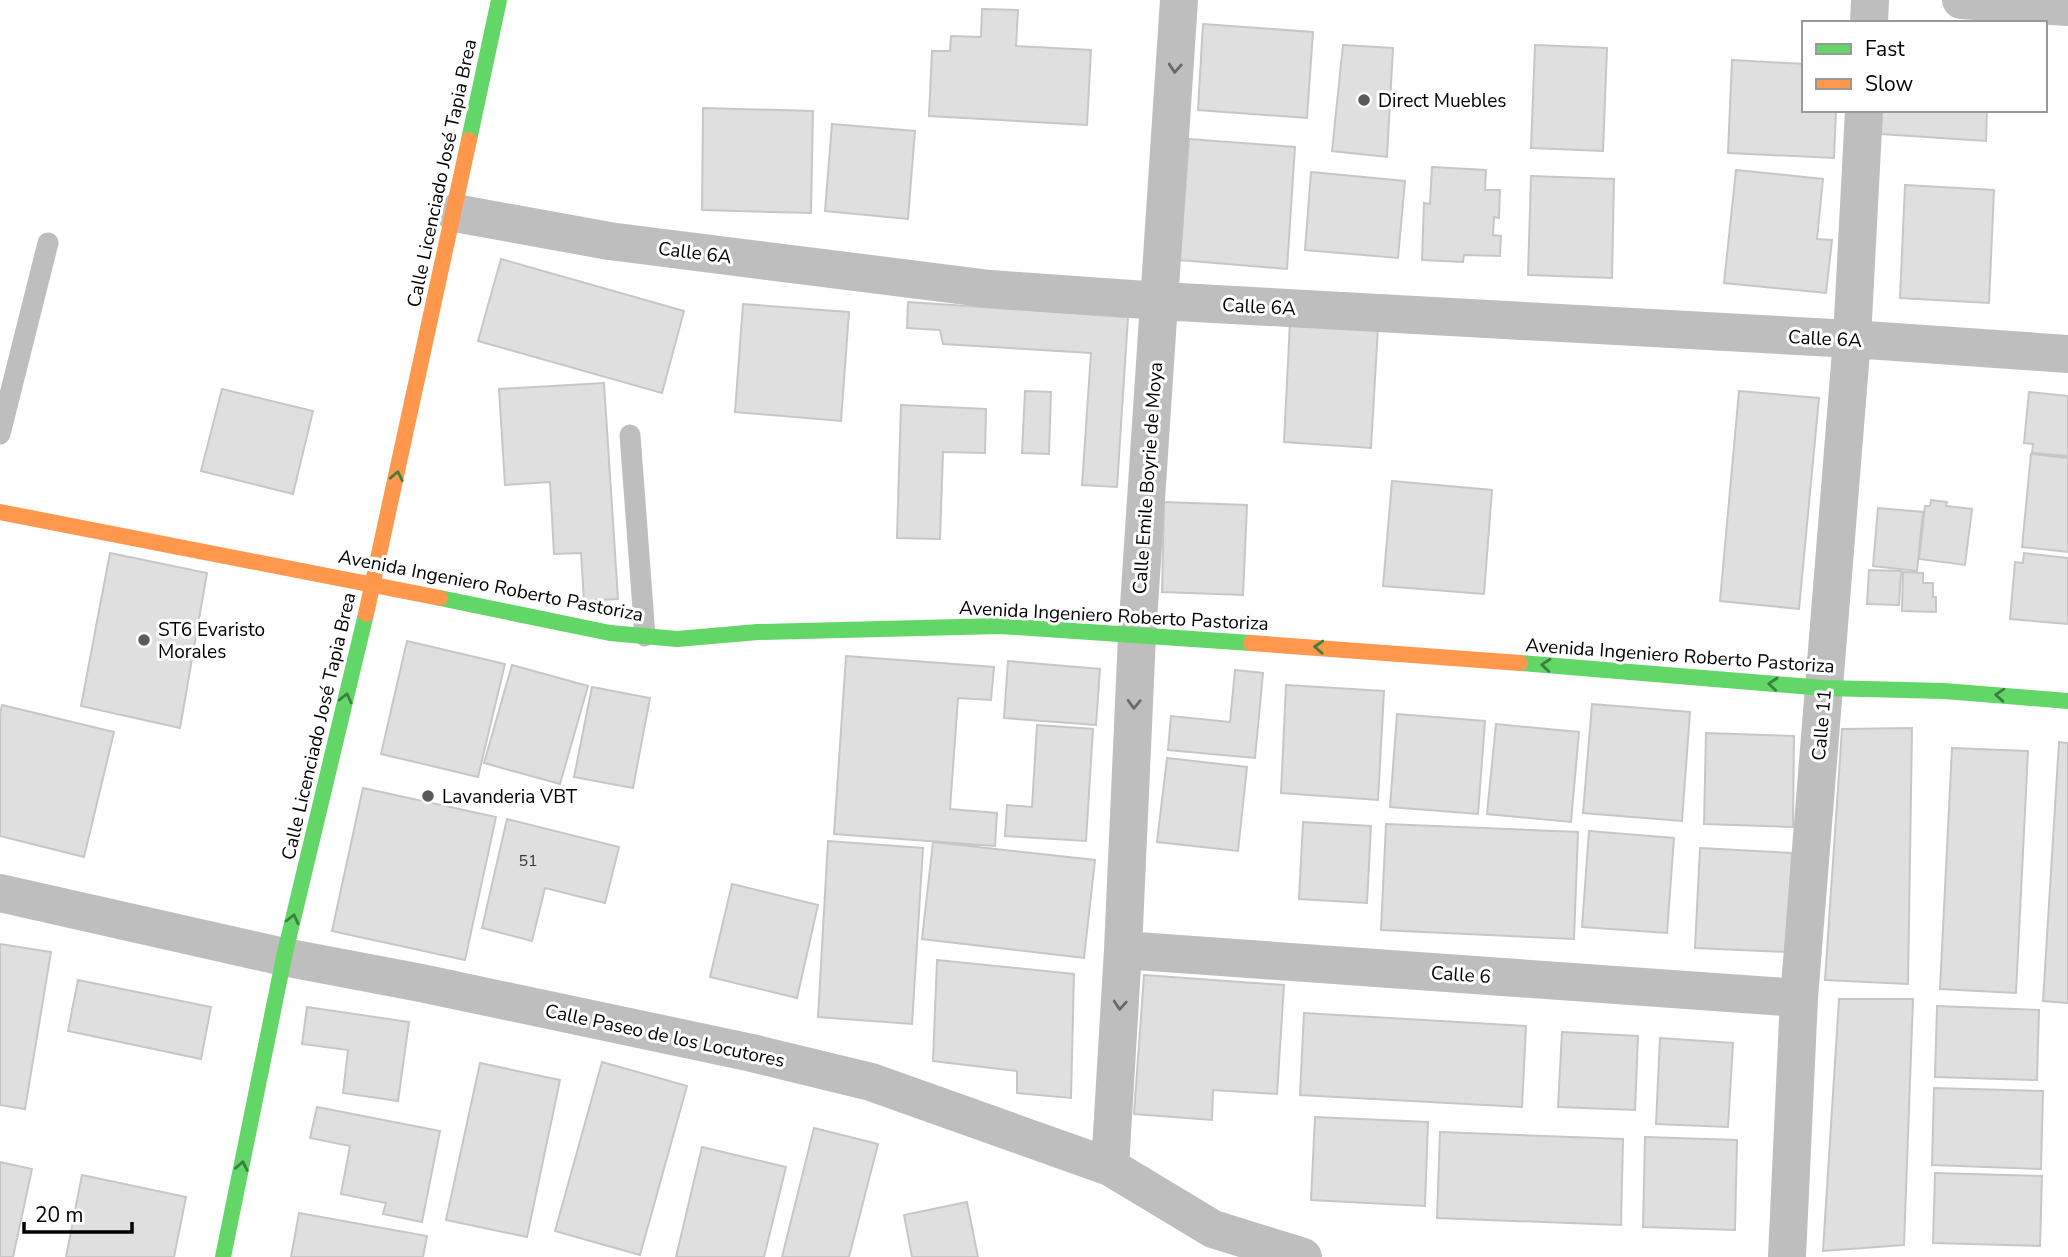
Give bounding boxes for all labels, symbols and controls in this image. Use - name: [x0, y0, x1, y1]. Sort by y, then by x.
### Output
- legend: [1802, 21, 2047, 112]
- text: Fast: [1865, 35, 1905, 63]
- street label: Calle Licenciado José Tapia Brea: [401, 37, 483, 310]
- one-way arrow: [1168, 63, 1183, 74]
- text: Slow: [1865, 70, 1914, 98]
- place label: Direct Muebles: [1378, 88, 1507, 114]
- marker: Direct Muebles: [1356, 92, 1372, 108]
- street label: Calle 6A: [657, 236, 733, 270]
- street label: Calle 6A: [1221, 292, 1297, 322]
- street label: Calle 6A: [1787, 324, 1863, 354]
- street label: Calle Emile Boyrie de Moya: [1127, 361, 1169, 595]
- one-way arrow: [389, 470, 403, 482]
- street label: Avenida Ingeniero Roberto Pastoriza: [336, 544, 645, 628]
- street label: Calle Licenciado José Tapia Brea: [276, 590, 362, 863]
- street label: Avenida Ingeniero Roberto Pastoriza: [958, 595, 1269, 637]
- place label: ST6 Evaristo Morales: [158, 617, 265, 665]
- marker: ST6 Evaristo Morales: [136, 632, 152, 648]
- street label: Avenida Ingeniero Roberto Pastoriza: [1524, 632, 1835, 680]
- one-way arrow: [1314, 640, 1325, 655]
- one-way arrow: [1540, 658, 1551, 673]
- one-way arrow: [1767, 677, 1778, 692]
- street label: Calle 11: [1806, 688, 1838, 762]
- one-way arrow: [1994, 688, 2005, 703]
- one-way arrow: [338, 692, 352, 704]
- one-way arrow: [1126, 699, 1141, 710]
- place label: Lavanderia VBT: [442, 784, 578, 810]
- marker: Lavanderia VBT: [420, 788, 436, 804]
- house number: 51: [518, 850, 538, 872]
- one-way arrow: [285, 913, 299, 925]
- street label: Calle 6: [1430, 960, 1492, 990]
- street label: Calle Paseo de los Locutores: [543, 998, 787, 1074]
- one-way arrow: [1112, 1000, 1127, 1011]
- one-way arrow: [233, 1160, 248, 1172]
- scale bar: [24, 1190, 133, 1234]
- text: 20 m: [35, 1201, 84, 1229]

